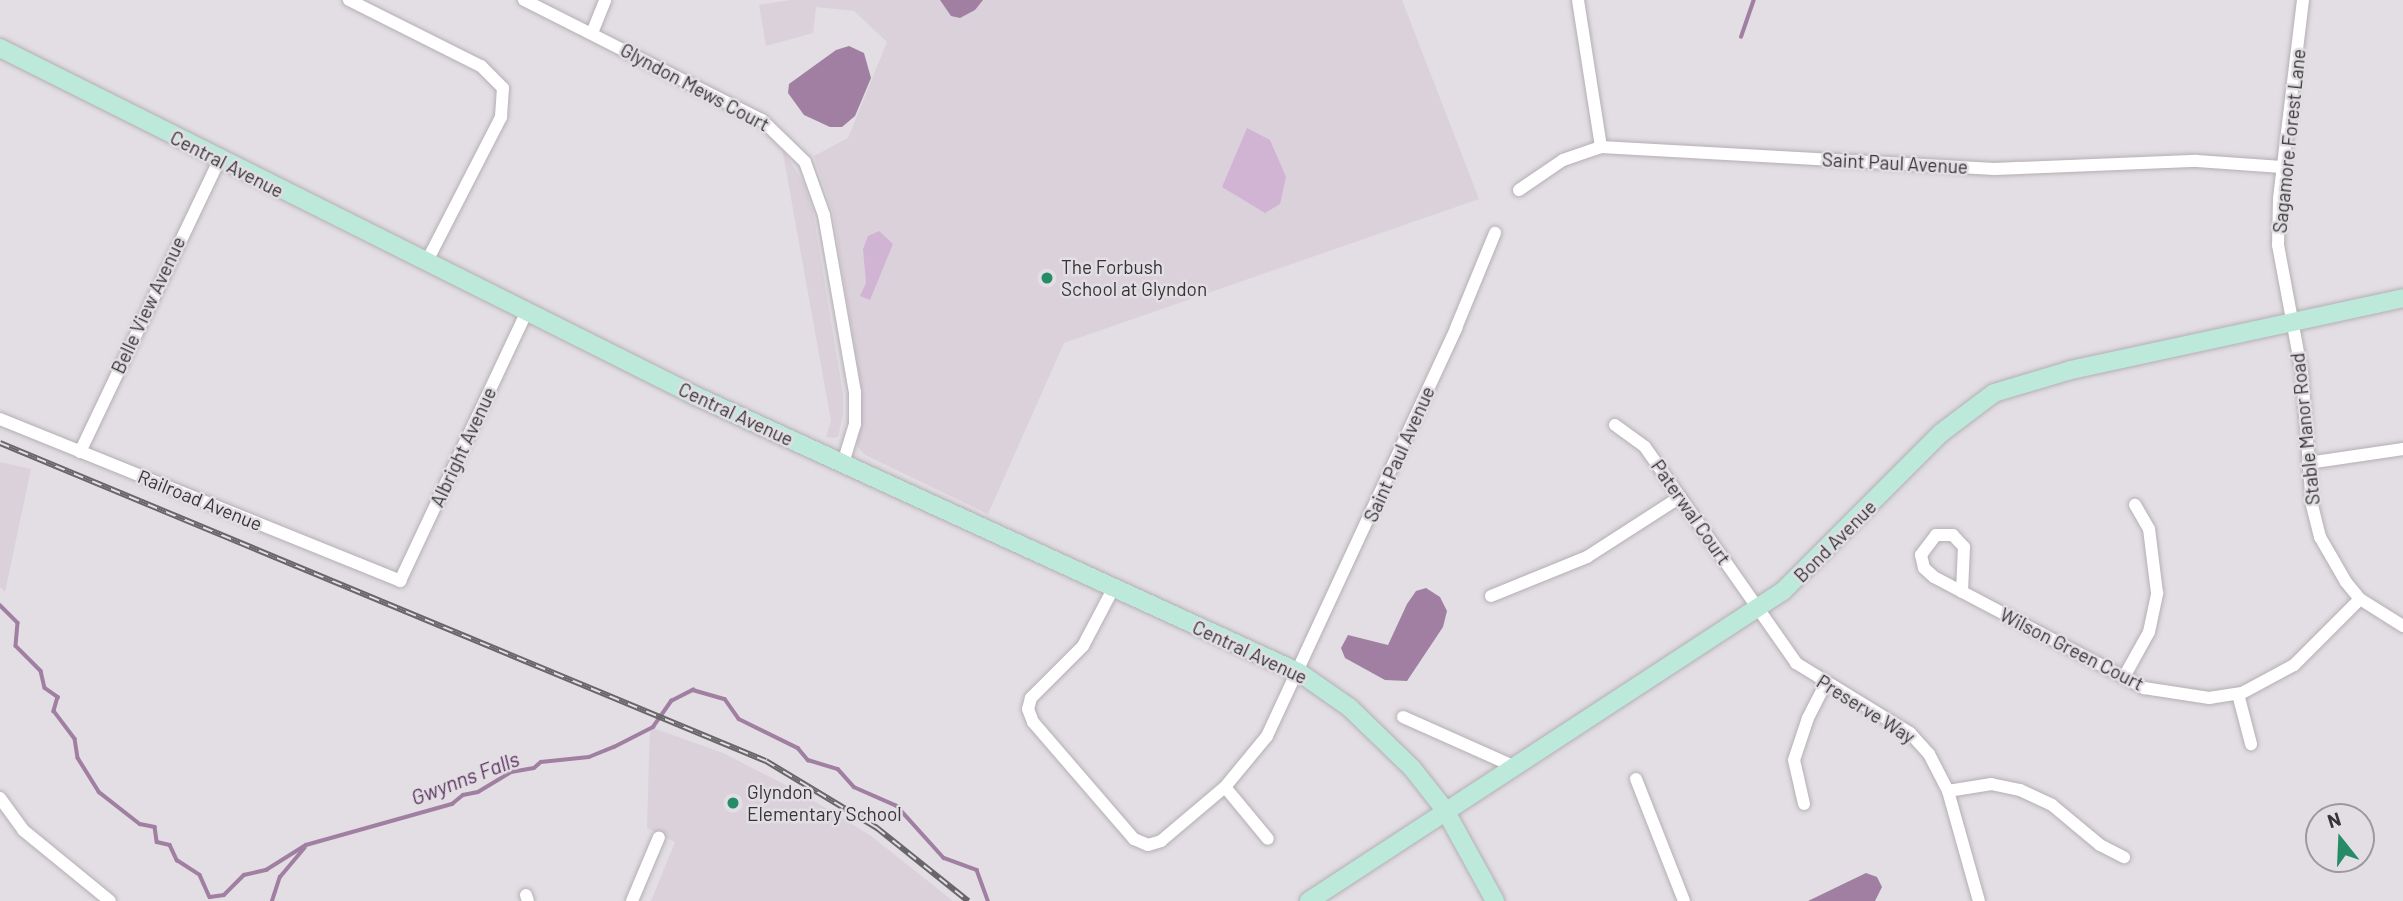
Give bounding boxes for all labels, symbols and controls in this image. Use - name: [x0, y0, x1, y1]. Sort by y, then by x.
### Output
- street label: Glyndon Mews Court: [617, 38, 773, 136]
- street label: Sagamore Forest Lane: [2268, 48, 2310, 234]
- street label: Central Avenue: [167, 126, 287, 202]
- street label: Saint Paul Avenue: [1821, 148, 1969, 178]
- street label: Belle View Avenue: [106, 233, 190, 377]
- place label: The Forbush School at Glyndon: [1061, 256, 1207, 300]
- marker: The Forbush School at Glyndon: [1039, 270, 1055, 286]
- street label: Stable Manor Road: [2286, 352, 2324, 506]
- street label: Central Avenue: [675, 377, 797, 451]
- street label: Albright Avenue: [425, 383, 501, 511]
- street label: Saint Paul Avenue: [1359, 383, 1439, 525]
- street label: Paterwal Court: [1647, 455, 1735, 569]
- street label: Railroad Avenue: [135, 465, 265, 535]
- street label: Bond Avenue: [1789, 495, 1881, 587]
- street label: Wilson Green Court: [1996, 603, 2148, 695]
- street label: Central Avenue: [1189, 615, 1311, 689]
- street label: Preserve Way: [1813, 670, 1919, 748]
- water label: Gwynns Falls: [407, 746, 523, 810]
- place label: Glyndon Elementary School: [747, 781, 902, 825]
- marker: Glyndon Elementary School: [725, 795, 741, 811]
- north arrow: [2305, 803, 2375, 873]
- text: N: [2324, 807, 2344, 832]

